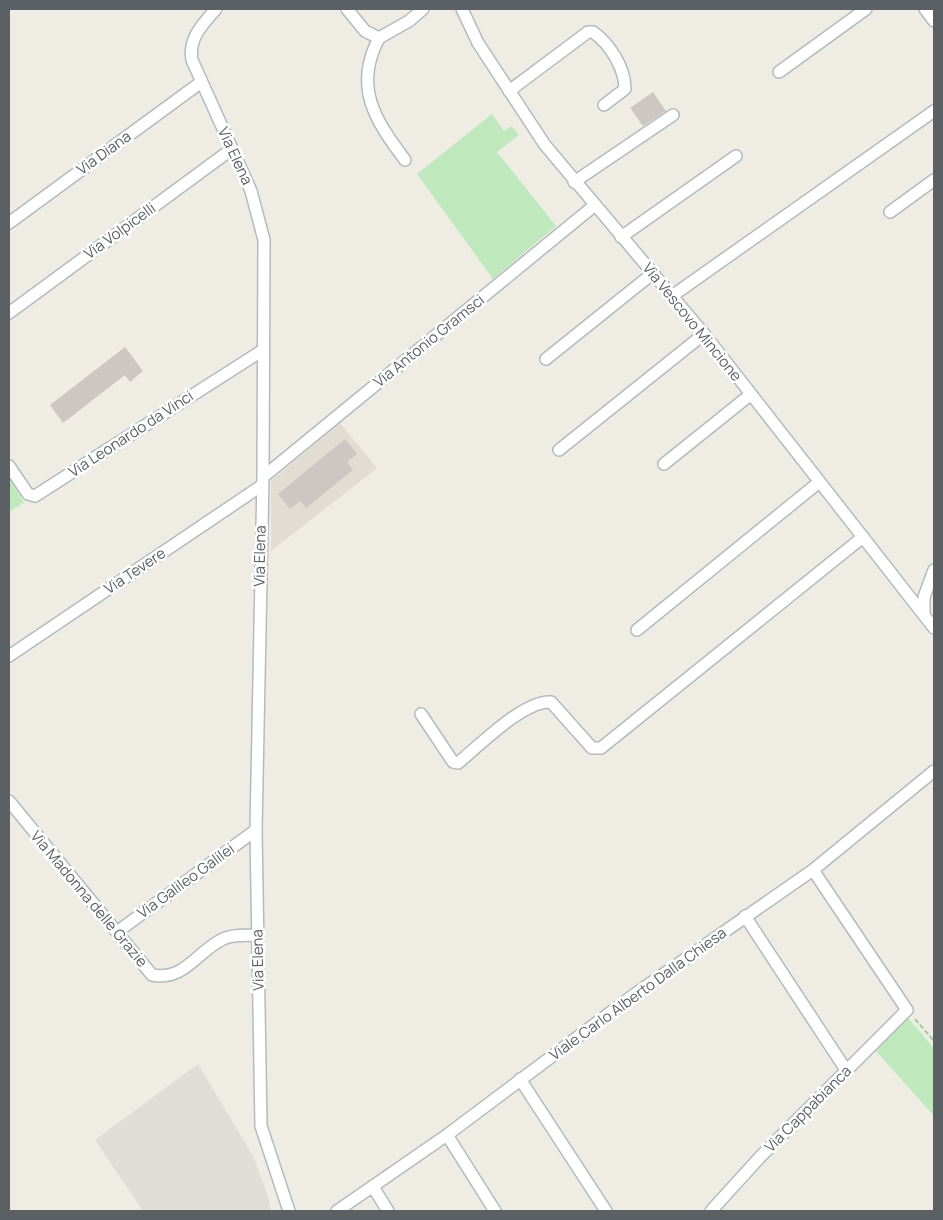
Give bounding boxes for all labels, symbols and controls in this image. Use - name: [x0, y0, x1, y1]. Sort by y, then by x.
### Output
- street label: Via Elena: [213, 124, 258, 188]
- street label: Via Diana: [72, 126, 135, 180]
- street label: Via Volpicelli: [80, 197, 160, 264]
- street label: Via Vescovo Mincione: [638, 258, 747, 386]
- street label: Via Antonio Gramsci: [369, 289, 489, 392]
- street label: Via Leonardo da Vinci: [64, 385, 197, 482]
- street label: Via Elena: [248, 525, 271, 587]
- street label: Via Tevere: [100, 542, 170, 599]
- street label: Via Madonna delle Grazie: [26, 826, 153, 972]
- street label: Via Galileo Galilei: [133, 838, 239, 923]
- street label: Viale Carlo Alberto Dalla Chiesa: [545, 922, 731, 1065]
- street label: Via Elena: [246, 929, 269, 991]
- street label: Via Cappabianca: [760, 1061, 856, 1157]

